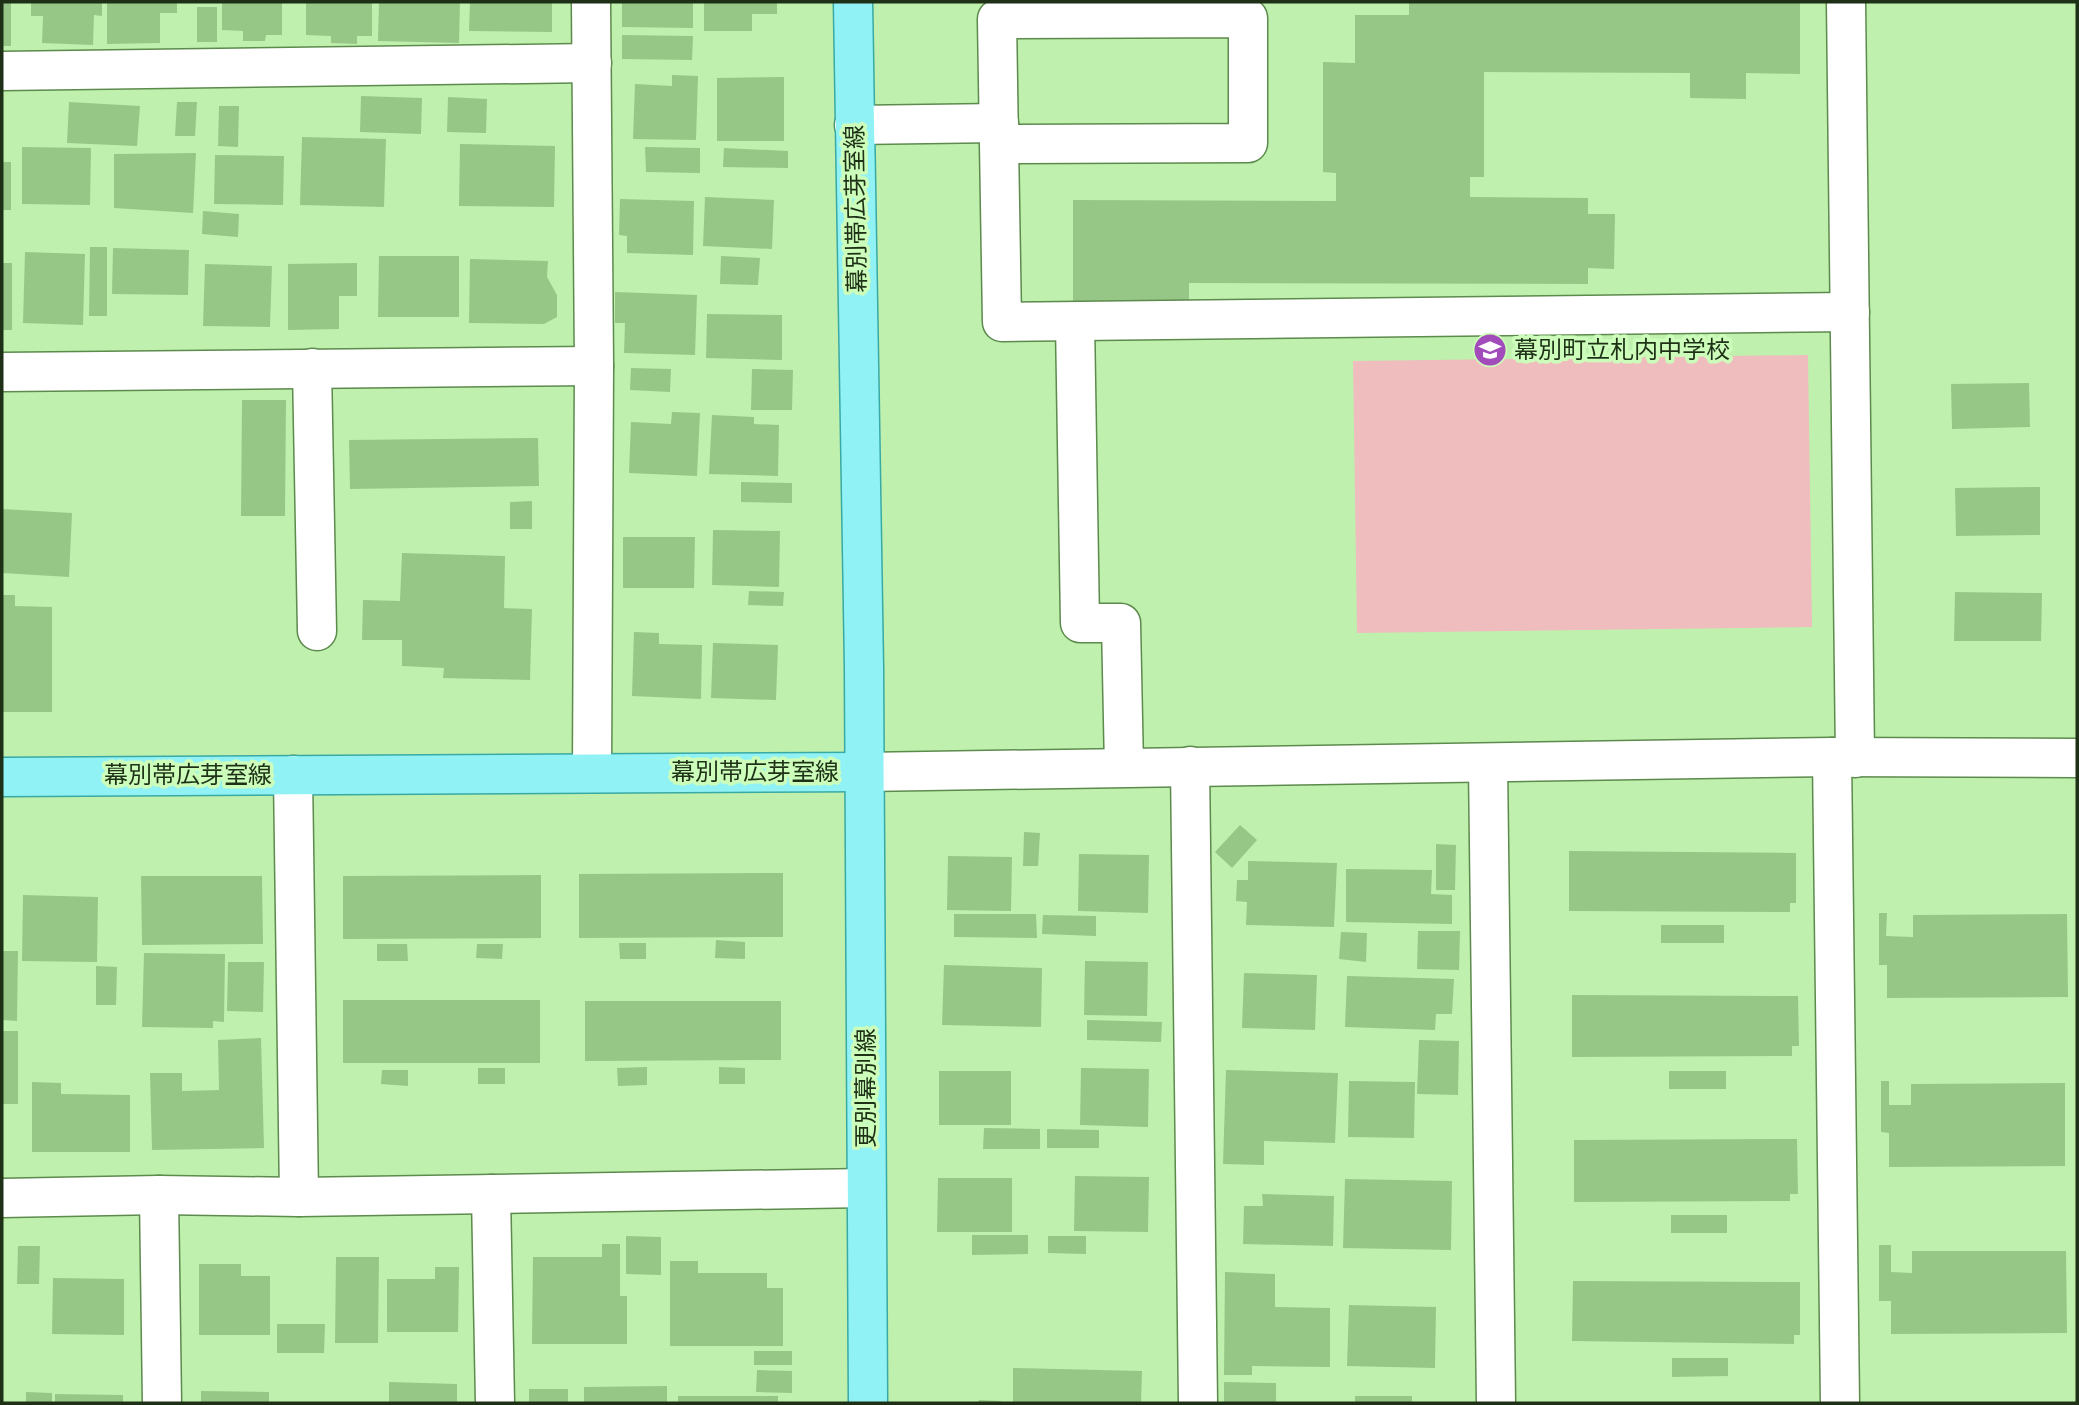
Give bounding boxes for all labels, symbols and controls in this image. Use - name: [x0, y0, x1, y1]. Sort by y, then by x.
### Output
- street label: 幕別帯広芽室線: [840, 125, 871, 293]
- school or university icon: 幕別町立札内中学校: [1471, 331, 1509, 369]
- place label: 幕別町立札内中学校: [1514, 335, 1730, 364]
- street label: 幕別帯広芽室線: [671, 757, 839, 786]
- street label: 幕別帯広芽室線: [104, 760, 272, 789]
- street label: 更別幕別線: [851, 1028, 880, 1148]

